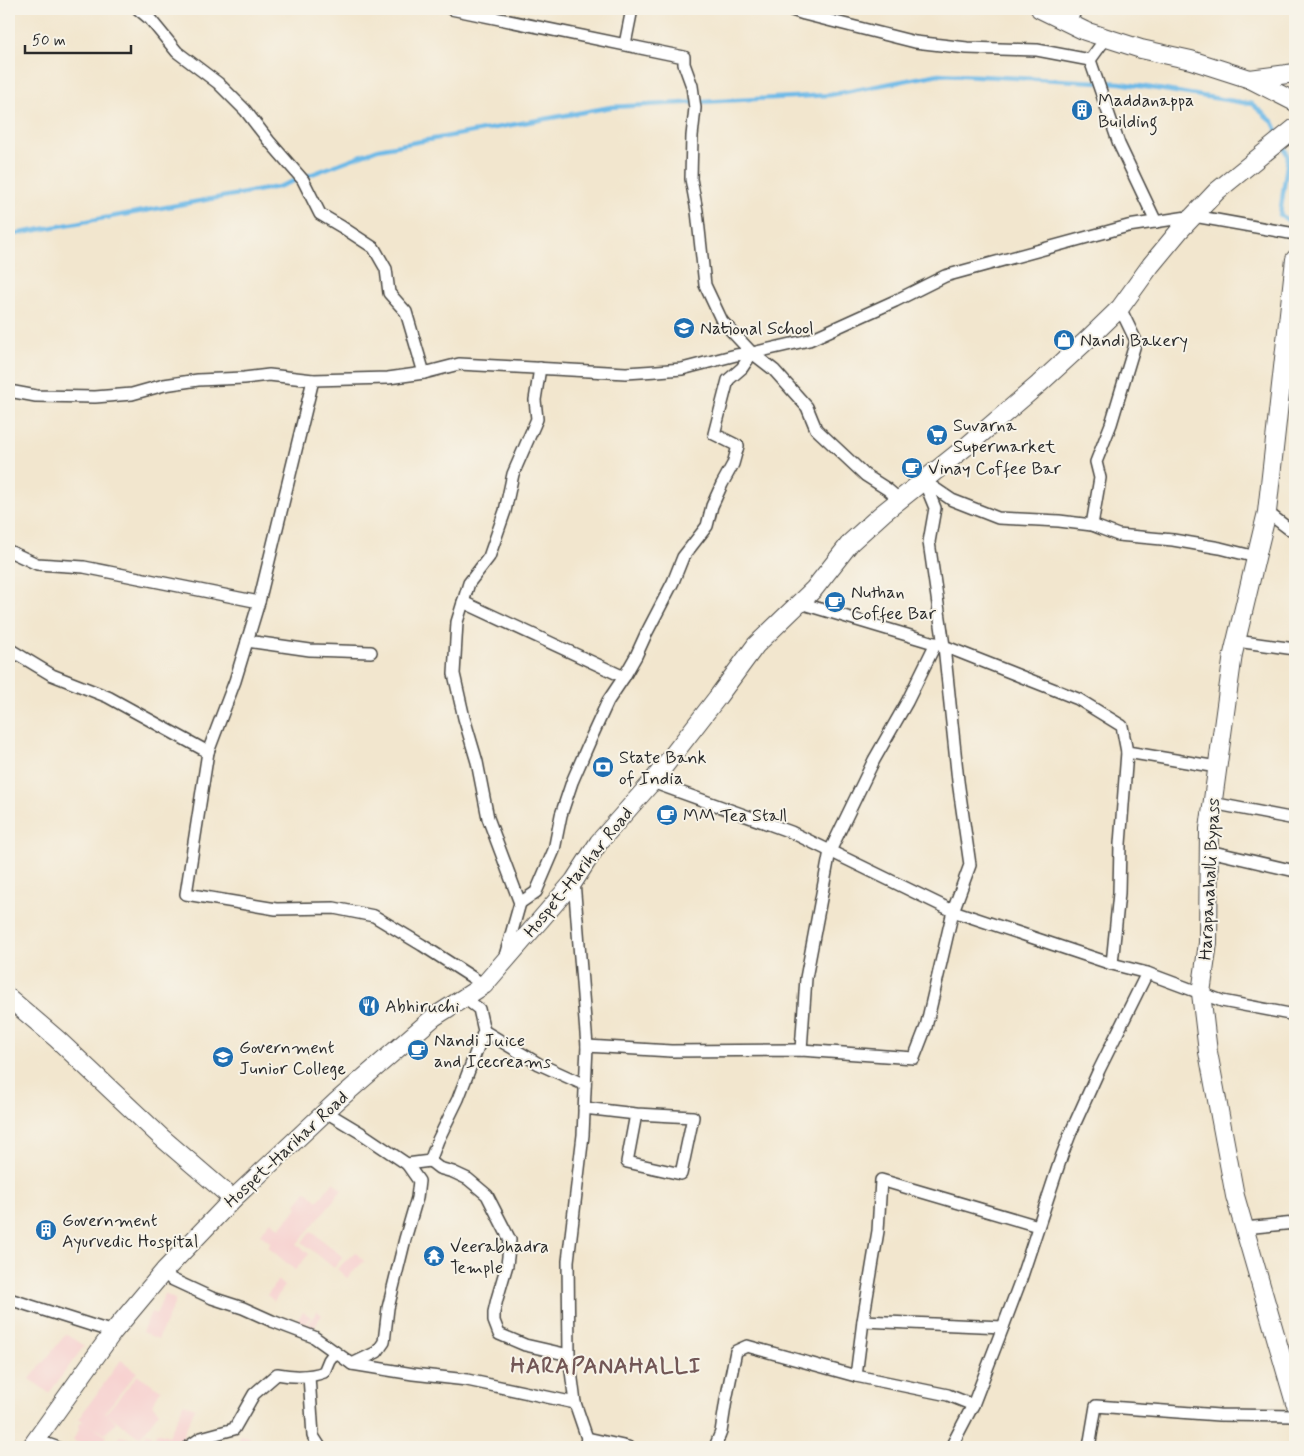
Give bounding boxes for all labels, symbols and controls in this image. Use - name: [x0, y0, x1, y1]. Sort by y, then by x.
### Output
- scale bar: [25, 22, 131, 54]
- text: 50 m: [32, 31, 66, 51]
- place label: Maddanappa Building: [1098, 89, 1194, 136]
- building icon: Maddanappa Building: [1070, 98, 1094, 122]
- school or university icon: National School: [672, 316, 696, 340]
- place label: National School: [700, 317, 814, 341]
- shop icon: Nandi Bakery: [1052, 328, 1076, 352]
- place label: Nandi Bakery: [1080, 329, 1188, 353]
- place label: Suvarna Supermarket: [953, 414, 1056, 459]
- supermarket icon: Suvarna Supermarket: [925, 423, 949, 447]
- cafe icon: Vinay Coffee Bar: [900, 456, 924, 480]
- place label: Vinay Coffee Bar: [928, 457, 1062, 481]
- place label: Nuthan Coffee Bar: [851, 581, 936, 626]
- cafe icon: Nuthan Coffee Bar: [823, 590, 847, 614]
- place label: State Bank of India: [619, 746, 707, 791]
- bank icon: State Bank of India: [591, 755, 615, 779]
- street label: Harapanahalli Bypass: [1194, 797, 1226, 961]
- street label: Hospet-Harihar Road: [519, 802, 639, 943]
- cafe icon: MM Tea Stall: [655, 803, 679, 827]
- place label: MM Tea Stall: [683, 804, 787, 828]
- restaurant icon: Abhiruchi: [357, 994, 381, 1018]
- place label: Abhiruchi: [385, 995, 459, 1019]
- place label: Nandi Juice and Icecreams: [434, 1029, 551, 1074]
- place label: Government Junior College: [239, 1036, 346, 1081]
- cafe icon: Nandi Juice and Icecreams: [406, 1038, 430, 1062]
- school or university icon: Government Junior College: [211, 1045, 235, 1069]
- street label: Hospet-Harihar Road: [219, 1086, 354, 1214]
- place label: Government Ayurvedic Hospital: [62, 1209, 198, 1254]
- building icon: Government Ayurvedic Hospital: [34, 1218, 58, 1242]
- place label: Veerabhadra Temple: [450, 1235, 549, 1280]
- temple icon: Veerabhadra Temple: [422, 1244, 446, 1268]
- district label: HARAPANAHALLI: [511, 1353, 701, 1381]

